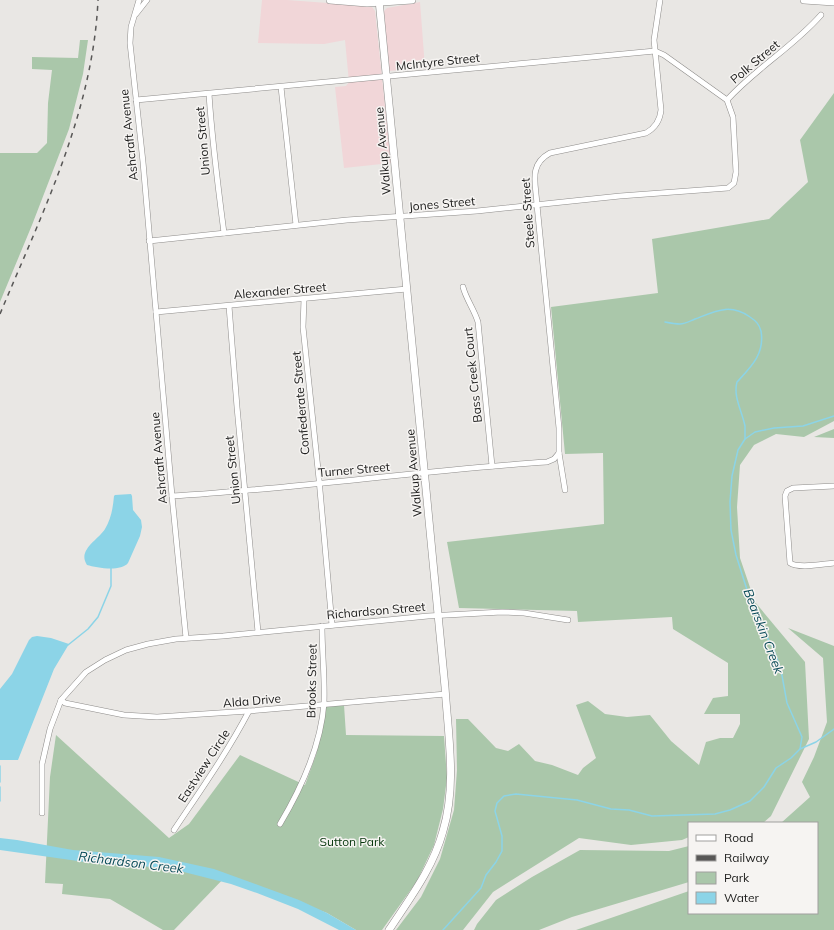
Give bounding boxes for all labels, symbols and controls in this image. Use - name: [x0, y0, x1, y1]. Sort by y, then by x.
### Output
- street label: Polk Street: [727, 37, 782, 87]
- street label: McIntyre Street: [395, 50, 481, 73]
- street label: Ashcraft Avenue: [116, 88, 141, 182]
- street label: Union Street: [192, 106, 213, 176]
- street label: Walkup Avenue: [371, 107, 394, 196]
- street label: Steele Street: [518, 177, 537, 249]
- street label: Jones Street: [408, 193, 476, 214]
- street label: Alexander Street: [233, 279, 327, 302]
- street label: Bass Creek Court: [460, 327, 485, 423]
- street label: Confederate Street: [288, 350, 313, 456]
- street label: Ashcraft Avenue: [147, 412, 170, 505]
- street label: Walkup Avenue: [402, 429, 425, 518]
- street label: Union Street: [221, 435, 244, 505]
- street label: Turner Street: [317, 459, 390, 480]
- water label: Bearskin Creek: [740, 586, 788, 676]
- street label: Richardson Street: [326, 599, 426, 622]
- street label: Brooks Street: [303, 644, 320, 718]
- street label: Alda Drive: [222, 690, 282, 711]
- street label: Eastview Circle: [174, 726, 233, 805]
- legend: [688, 822, 818, 914]
- text: Road: [724, 830, 753, 845]
- park label: Sutton Park: [320, 834, 385, 849]
- water label: Richardson Creek: [78, 848, 185, 876]
- text: Railway: [724, 850, 770, 865]
- text: Park: [724, 870, 750, 885]
- text: Water: [724, 890, 760, 905]

